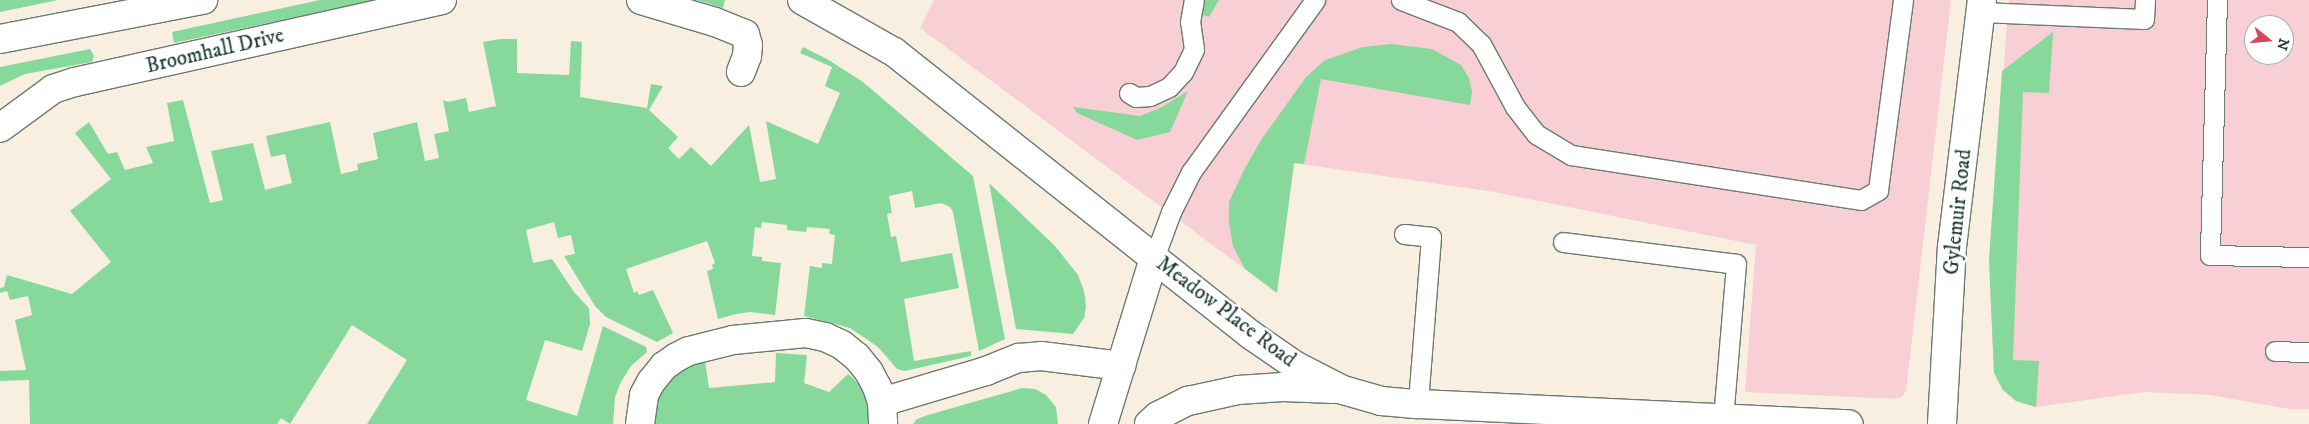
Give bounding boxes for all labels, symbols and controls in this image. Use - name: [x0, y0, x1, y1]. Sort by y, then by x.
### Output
- north arrow: [2244, 15, 2294, 65]
- street label: Broomhall Drive: [143, 23, 287, 79]
- text: N: [2272, 36, 2293, 52]
- street label: Gylemuir Road: [1939, 148, 1977, 276]
- street label: Meadow Place Road: [1151, 251, 1301, 373]

